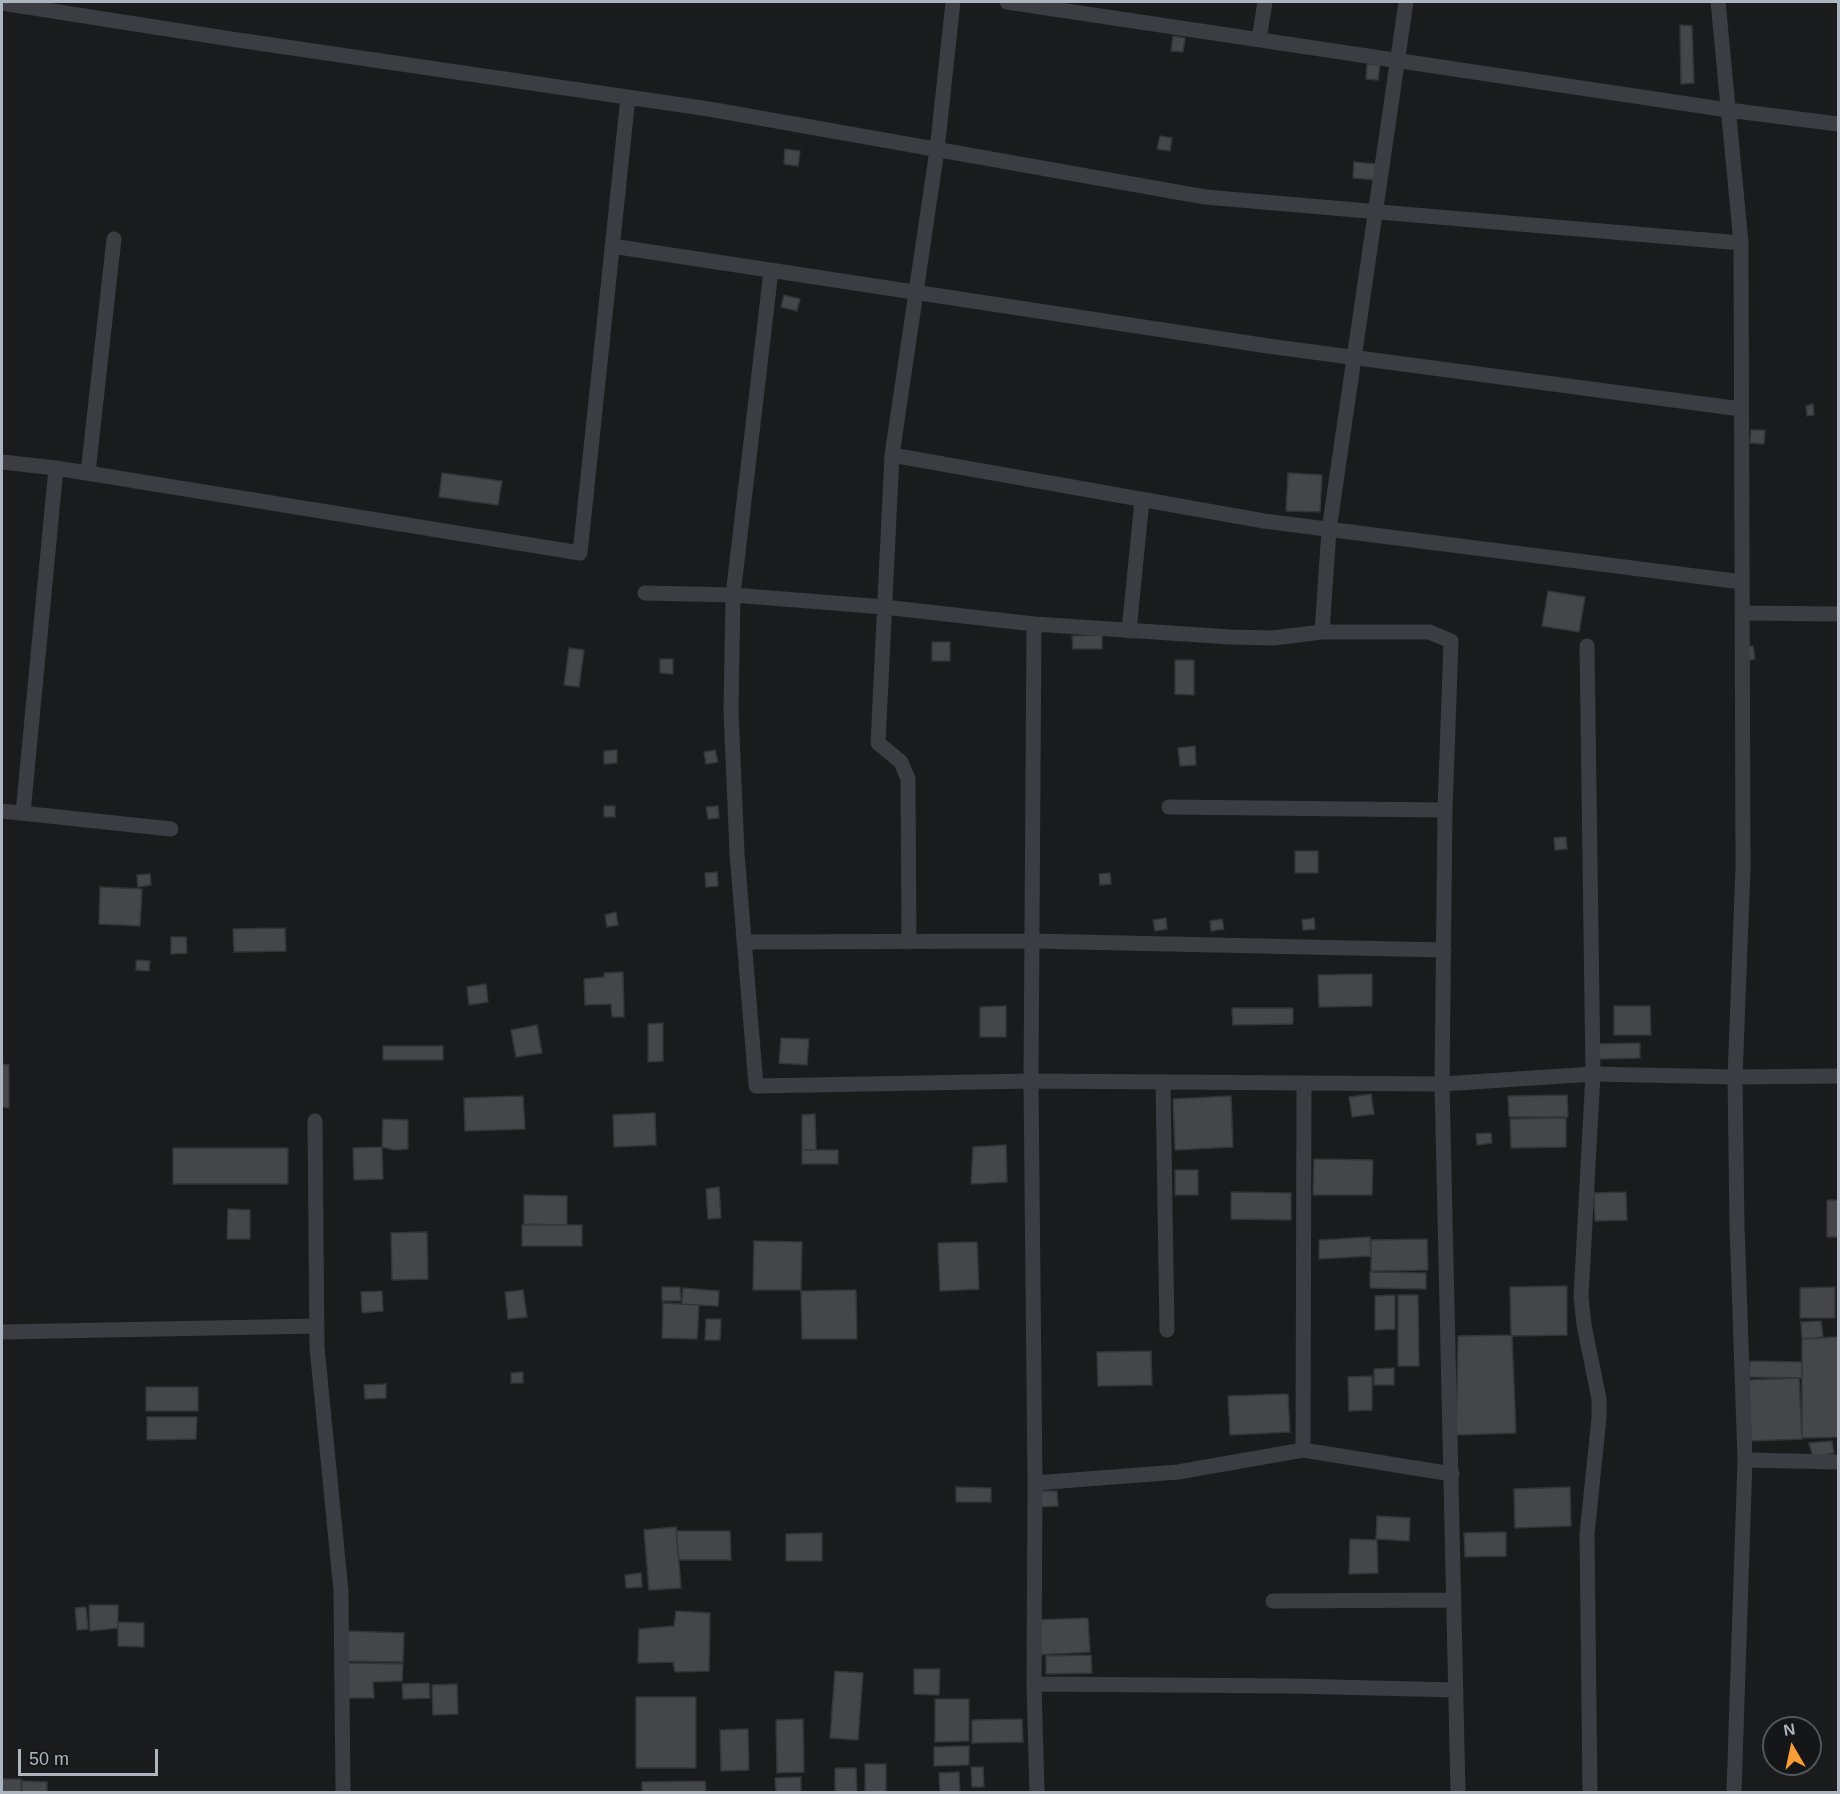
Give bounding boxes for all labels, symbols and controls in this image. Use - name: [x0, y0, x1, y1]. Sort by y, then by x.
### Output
- north arrow: [1762, 1716, 1822, 1776]
- text: N: [1782, 1720, 1796, 1739]
- scale bar: [21, 1737, 160, 1775]
- text: 50 m: [29, 1749, 69, 1769]

